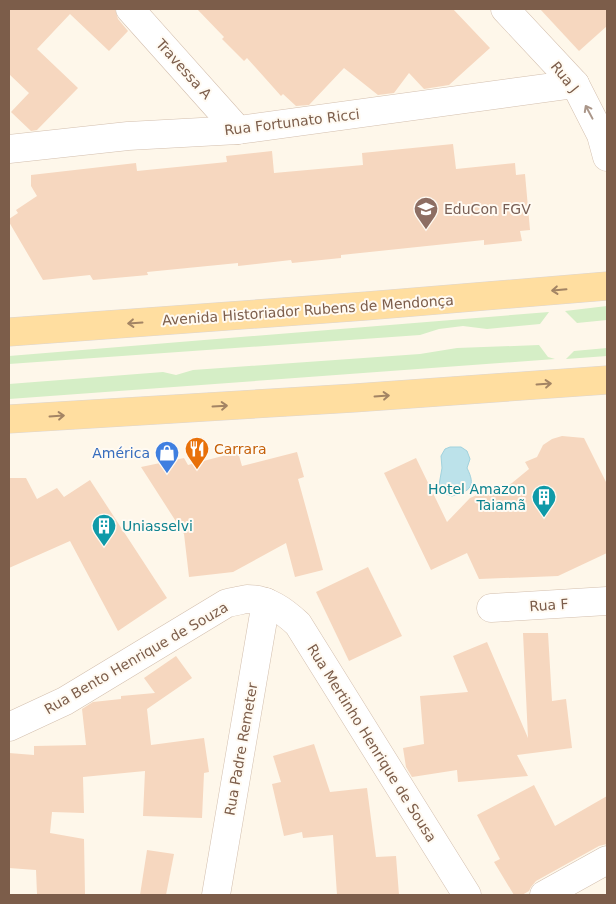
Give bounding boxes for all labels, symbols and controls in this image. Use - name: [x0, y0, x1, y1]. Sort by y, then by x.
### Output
- street label: Travessa A: [152, 35, 215, 103]
- street label: Rua J: [548, 58, 582, 96]
- one-way arrow: [584, 105, 593, 120]
- street label: Rua Fortunato Ricci: [223, 106, 361, 138]
- school or university icon: EduCon FGV: [413, 196, 439, 230]
- place label: EduCon FGV: [444, 201, 531, 217]
- one-way arrow: [551, 286, 567, 295]
- street label: Avenida Historiador Rubens de Mendonça: [162, 292, 454, 328]
- one-way arrow: [127, 318, 143, 328]
- one-way arrow: [536, 380, 552, 389]
- one-way arrow: [374, 392, 390, 401]
- one-way arrow: [211, 402, 227, 411]
- one-way arrow: [49, 412, 65, 421]
- restaurant icon: Carrara: [184, 436, 210, 470]
- shop icon: América: [154, 440, 180, 474]
- place label: Carrara: [214, 441, 267, 457]
- place label: América: [92, 445, 150, 461]
- place label: Hotel Amazon Taiamã: [428, 481, 526, 513]
- building icon: Hotel Amazon Taiamã: [531, 484, 557, 518]
- building icon: Uniasselvi: [91, 513, 117, 547]
- place label: Uniasselvi: [122, 518, 193, 534]
- street label: Rua F: [529, 596, 569, 614]
- street label: Rua Bento Henrique de Souza: [41, 599, 231, 717]
- street label: Rua Mertinho Henrique de Sousa: [304, 641, 440, 845]
- street label: Rua Padre Remeter: [221, 681, 261, 817]

